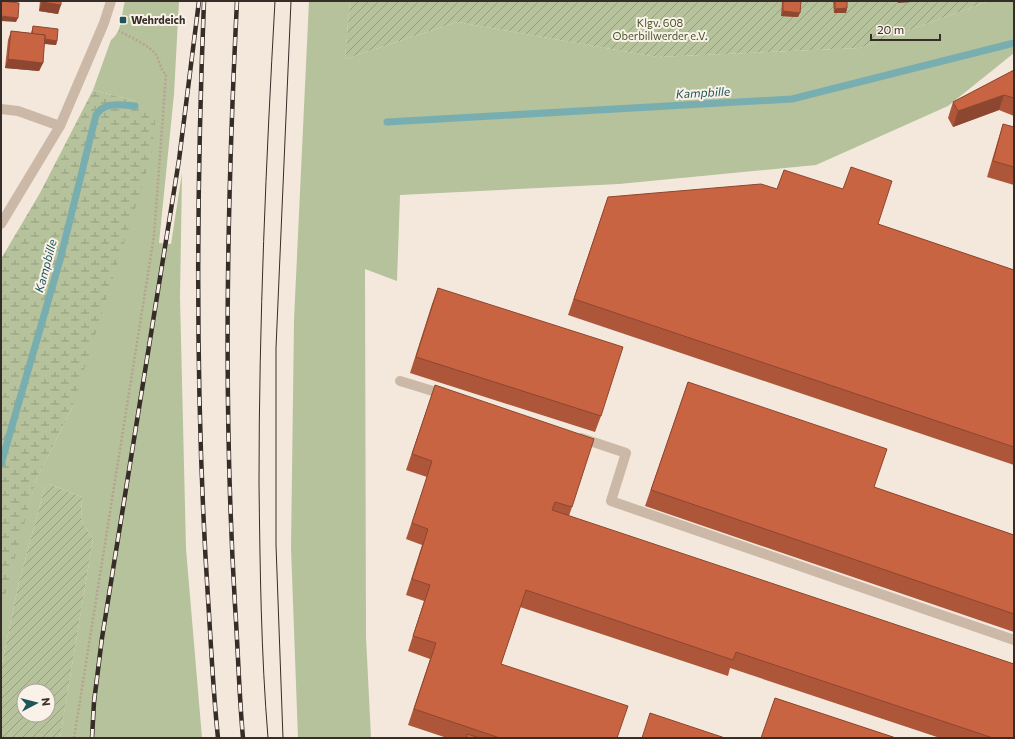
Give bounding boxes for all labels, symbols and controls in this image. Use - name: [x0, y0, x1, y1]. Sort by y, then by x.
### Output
- place label: Wehrdeich: [131, 13, 185, 26]
- marker: Wehrdeich: [118, 15, 128, 25]
- park label: Klgv. 608 Oberbillwerder e.V.: [612, 16, 708, 42]
- scale bar: [871, 16, 940, 42]
- text: 20 m: [877, 22, 904, 36]
- water label: Kampbille: [675, 84, 731, 100]
- water label: Kampbille: [31, 237, 59, 294]
- north arrow: [16, 683, 56, 723]
- text: N: [39, 697, 53, 707]

